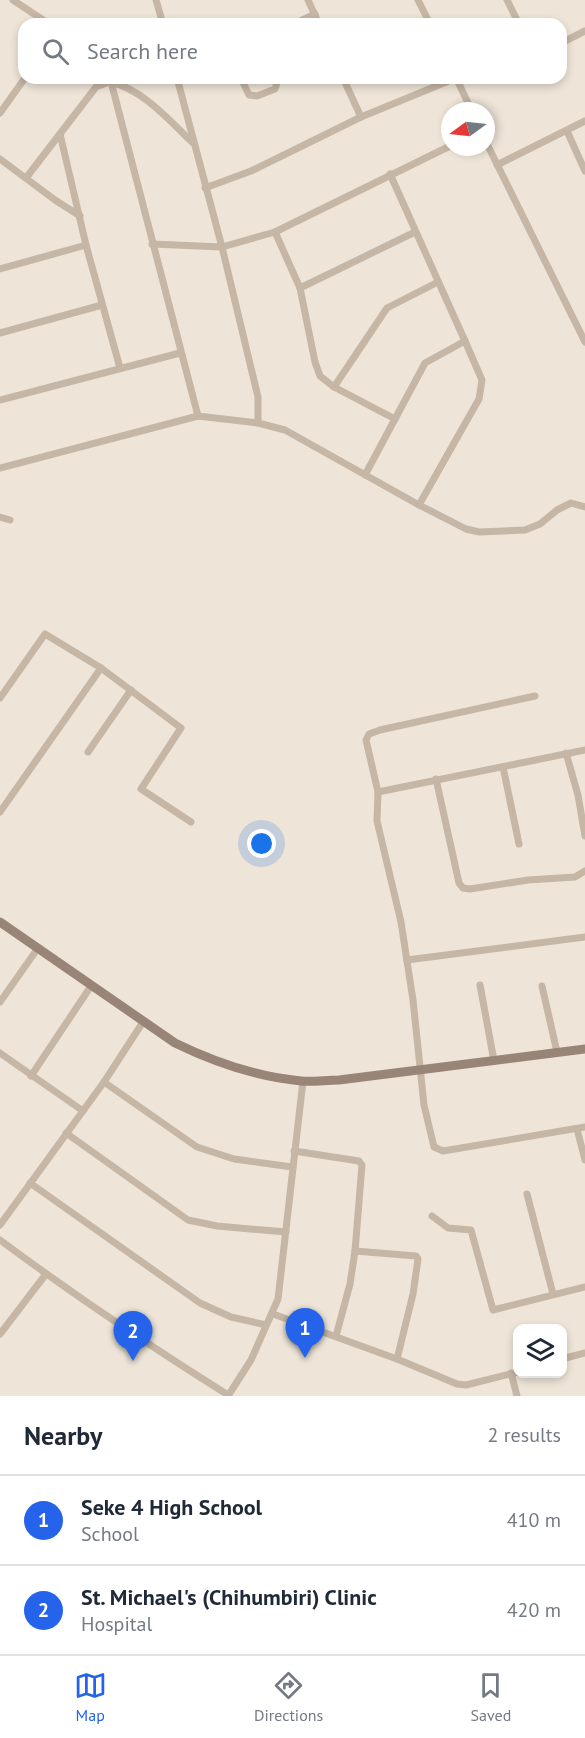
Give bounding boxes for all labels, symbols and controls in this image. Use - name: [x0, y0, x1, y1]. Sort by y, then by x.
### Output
- search box: [18, 18, 567, 84]
- icon: search: [39, 35, 72, 68]
- text: Search here: [87, 37, 198, 65]
- north arrow: [441, 102, 495, 156]
- your location: [247, 829, 276, 858]
- pin: 1: [286, 1308, 324, 1358]
- pin: 2: [114, 1312, 152, 1361]
- map controls: [513, 1324, 567, 1378]
- button: layers: [513, 1324, 567, 1378]
- text: Nearby: [24, 1419, 102, 1452]
- text: 2 results: [488, 1422, 561, 1448]
- text: Seke 4 High School: [81, 1493, 262, 1521]
- text: 1: [38, 1507, 49, 1533]
- text: 410 m: [507, 1507, 561, 1533]
- text: School: [81, 1521, 139, 1547]
- text: St. Michael's (Chihumbiri) Clinic: [81, 1583, 377, 1611]
- text: 2: [38, 1597, 49, 1623]
- text: 420 m: [507, 1597, 561, 1623]
- text: Hospital: [81, 1611, 152, 1637]
- tab: Map: [74, 1669, 107, 1725]
- tab: Directions: [254, 1669, 323, 1725]
- tab: Saved: [471, 1669, 511, 1725]

